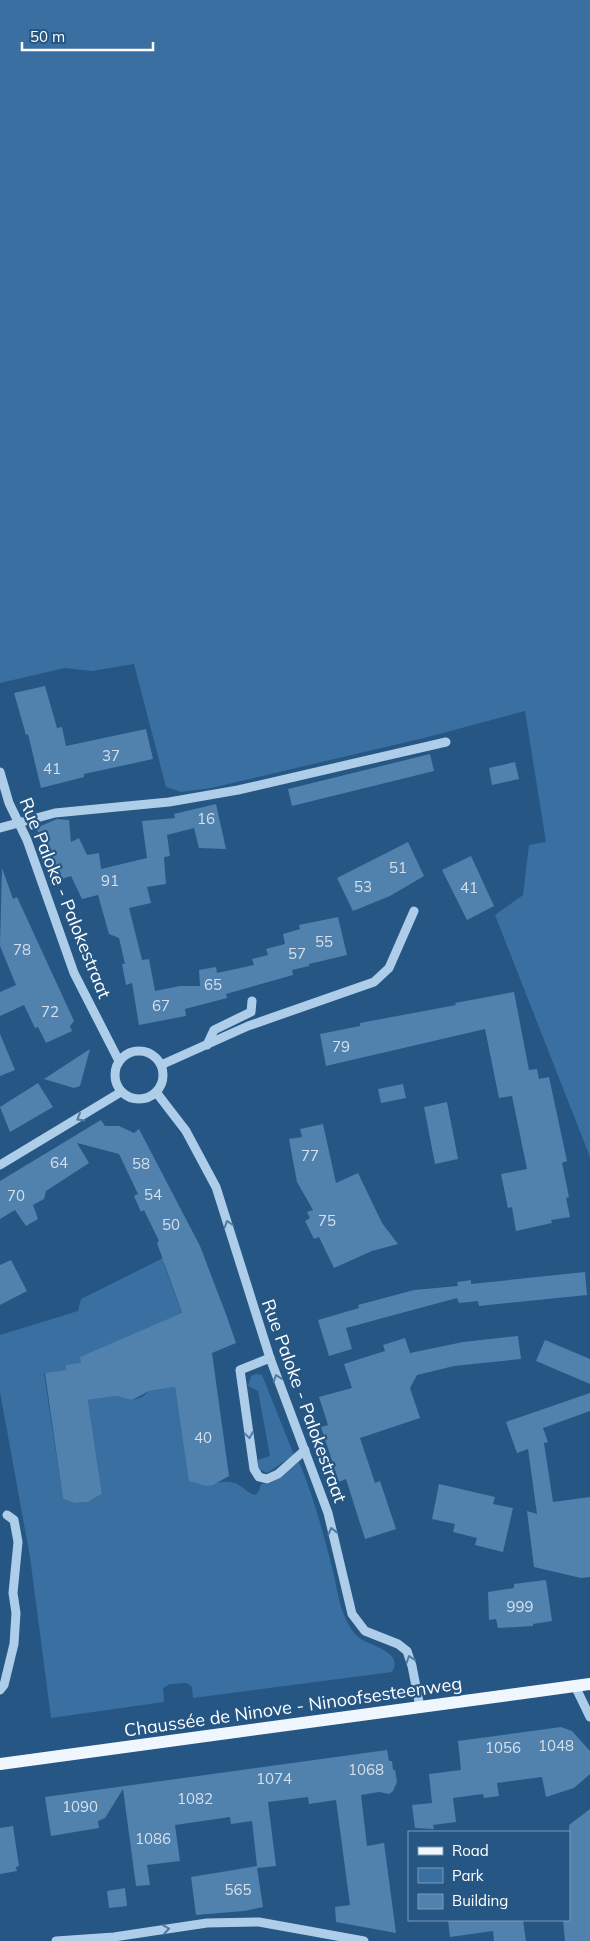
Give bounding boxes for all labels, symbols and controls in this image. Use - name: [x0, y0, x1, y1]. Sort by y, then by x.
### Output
- scale bar: [22, 20, 154, 52]
- text: 50 m: [30, 27, 65, 46]
- house number: 37: [102, 746, 120, 765]
- house number: 41: [43, 759, 61, 778]
- street label: Rue Paloke - Palokestraat: [15, 794, 116, 1002]
- house number: 16: [197, 809, 215, 828]
- house number: 51: [389, 858, 407, 877]
- house number: 91: [101, 871, 119, 890]
- house number: 53: [354, 877, 372, 896]
- house number: 41: [460, 878, 478, 897]
- house number: 55: [315, 932, 333, 951]
- house number: 78: [13, 940, 31, 959]
- house number: 57: [288, 944, 306, 963]
- house number: 65: [204, 975, 222, 994]
- house number: 67: [152, 996, 170, 1015]
- house number: 72: [41, 1002, 59, 1021]
- house number: 79: [332, 1037, 350, 1056]
- one-way arrow: [76, 1111, 85, 1121]
- house number: 77: [301, 1146, 319, 1165]
- house number: 64: [50, 1153, 68, 1172]
- house number: 58: [132, 1154, 150, 1173]
- house number: 54: [144, 1185, 162, 1204]
- house number: 70: [7, 1186, 25, 1205]
- house number: 75: [318, 1211, 336, 1230]
- house number: 50: [162, 1215, 180, 1234]
- one-way arrow: [223, 1220, 233, 1228]
- street label: Rue Paloke - Palokestraat: [257, 1296, 352, 1506]
- one-way arrow: [273, 1374, 284, 1383]
- house number: 40: [194, 1428, 212, 1447]
- one-way arrow: [243, 1431, 253, 1440]
- one-way arrow: [327, 1527, 338, 1536]
- house number: 999: [506, 1597, 534, 1616]
- one-way arrow: [406, 1656, 416, 1664]
- street label: Chaussée de Ninove - Ninoofsesteenweg: [123, 1671, 463, 1742]
- house number: 1048: [538, 1736, 574, 1755]
- house number: 1056: [485, 1738, 521, 1757]
- house number: 1068: [348, 1760, 384, 1779]
- house number: 1074: [256, 1769, 292, 1788]
- house number: 1082: [177, 1789, 213, 1808]
- house number: 1090: [62, 1797, 98, 1816]
- house number: 1086: [135, 1829, 171, 1848]
- legend: [408, 1831, 570, 1921]
- text: Road: [452, 1841, 489, 1860]
- text: Park: [452, 1866, 484, 1885]
- house number: 565: [224, 1880, 252, 1899]
- text: Building: [452, 1891, 508, 1910]
- one-way arrow: [163, 1924, 171, 1935]

